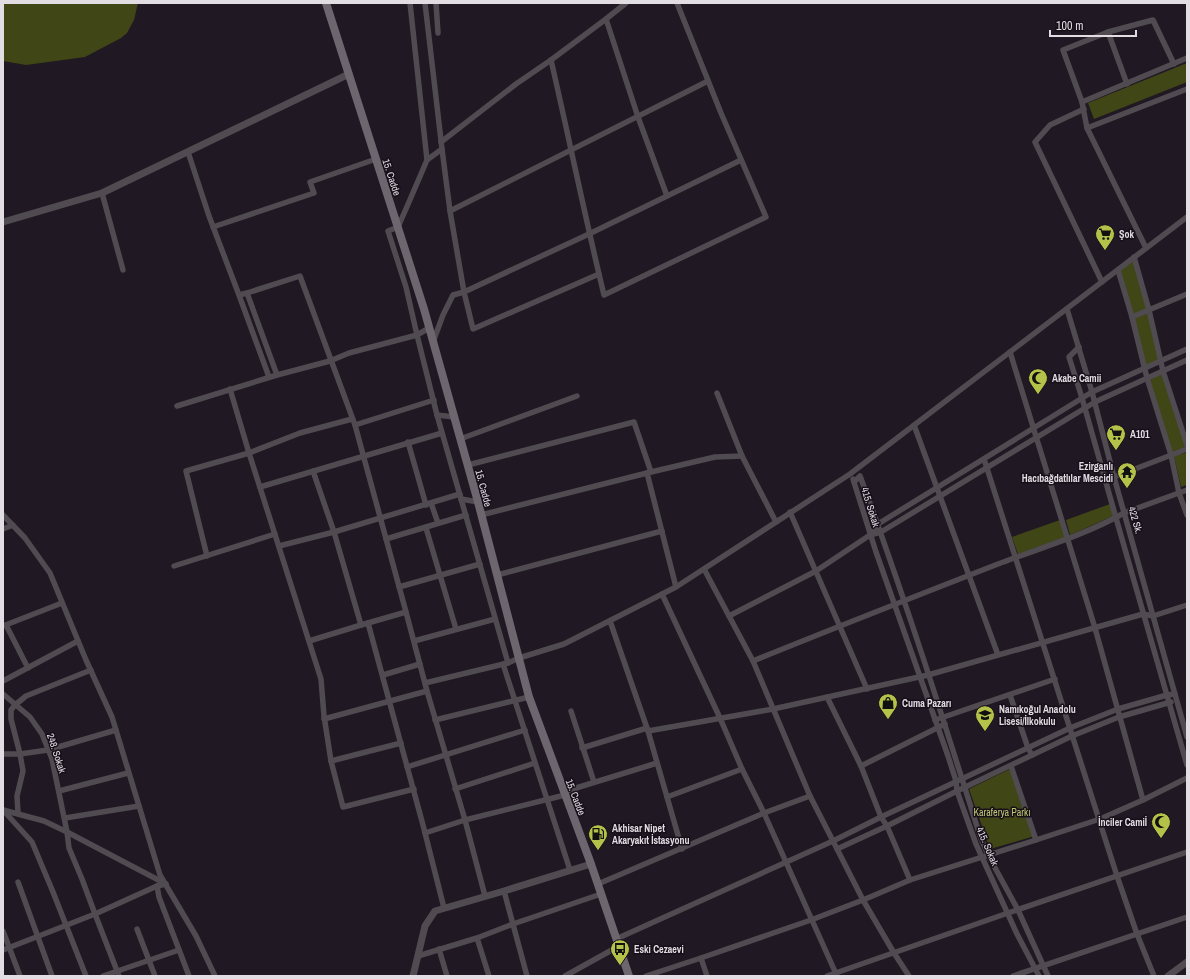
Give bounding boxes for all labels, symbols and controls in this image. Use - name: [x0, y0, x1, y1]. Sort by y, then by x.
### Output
- scale bar: [1050, 12, 1136, 38]
- text: 100 m: [1056, 18, 1083, 34]
- street label: 15. Cadde: [379, 157, 404, 198]
- supermarket icon: Şok: [1094, 223, 1116, 251]
- place label: Şok: [1119, 228, 1134, 241]
- mosque icon: Akabe Camii: [1027, 367, 1049, 395]
- place label: Akabe Camii: [1052, 372, 1101, 385]
- supermarket icon: A101: [1105, 423, 1127, 451]
- place label: A101: [1130, 428, 1150, 441]
- place label: Ezirganlı Hacıbağdatlılar Mescidi: [1022, 460, 1113, 485]
- temple icon: Ezirganlı Hacıbağdatlılar Mescidi: [1116, 461, 1138, 489]
- street label: 15. Cadde: [472, 468, 495, 509]
- street label: 415. Sokak: [858, 486, 883, 530]
- street label: 422 Sk.: [1125, 505, 1146, 535]
- shop icon: Cuma Pazarı: [877, 692, 899, 720]
- place label: Cuma Pazarı: [902, 697, 951, 710]
- place label: Namıkoğul Anadolu Lisesi/İlkokulu: [999, 703, 1076, 728]
- school or university icon: Namıkoğul Anadolu Lisesi/İlkokulu: [974, 704, 996, 732]
- street label: 248. Sokak: [44, 732, 69, 776]
- street label: 15. Cadde: [563, 777, 589, 818]
- park label: Karaferya Parkı: [974, 806, 1030, 819]
- mosque icon: İnciler Camiİ: [1150, 811, 1172, 839]
- place label: İnciler Camiİ: [1098, 815, 1147, 829]
- place label: Akhisar Nipet Akaryakıt İstasyonu: [612, 822, 689, 847]
- fuel station icon: Akhisar Nipet Akaryakıt İstasyonu: [587, 823, 609, 851]
- street label: 415. Sokak: [974, 825, 1002, 868]
- bus stop icon: Eski Cezaevi: [609, 938, 631, 966]
- place label: Eski Cezaevi: [634, 943, 684, 956]

